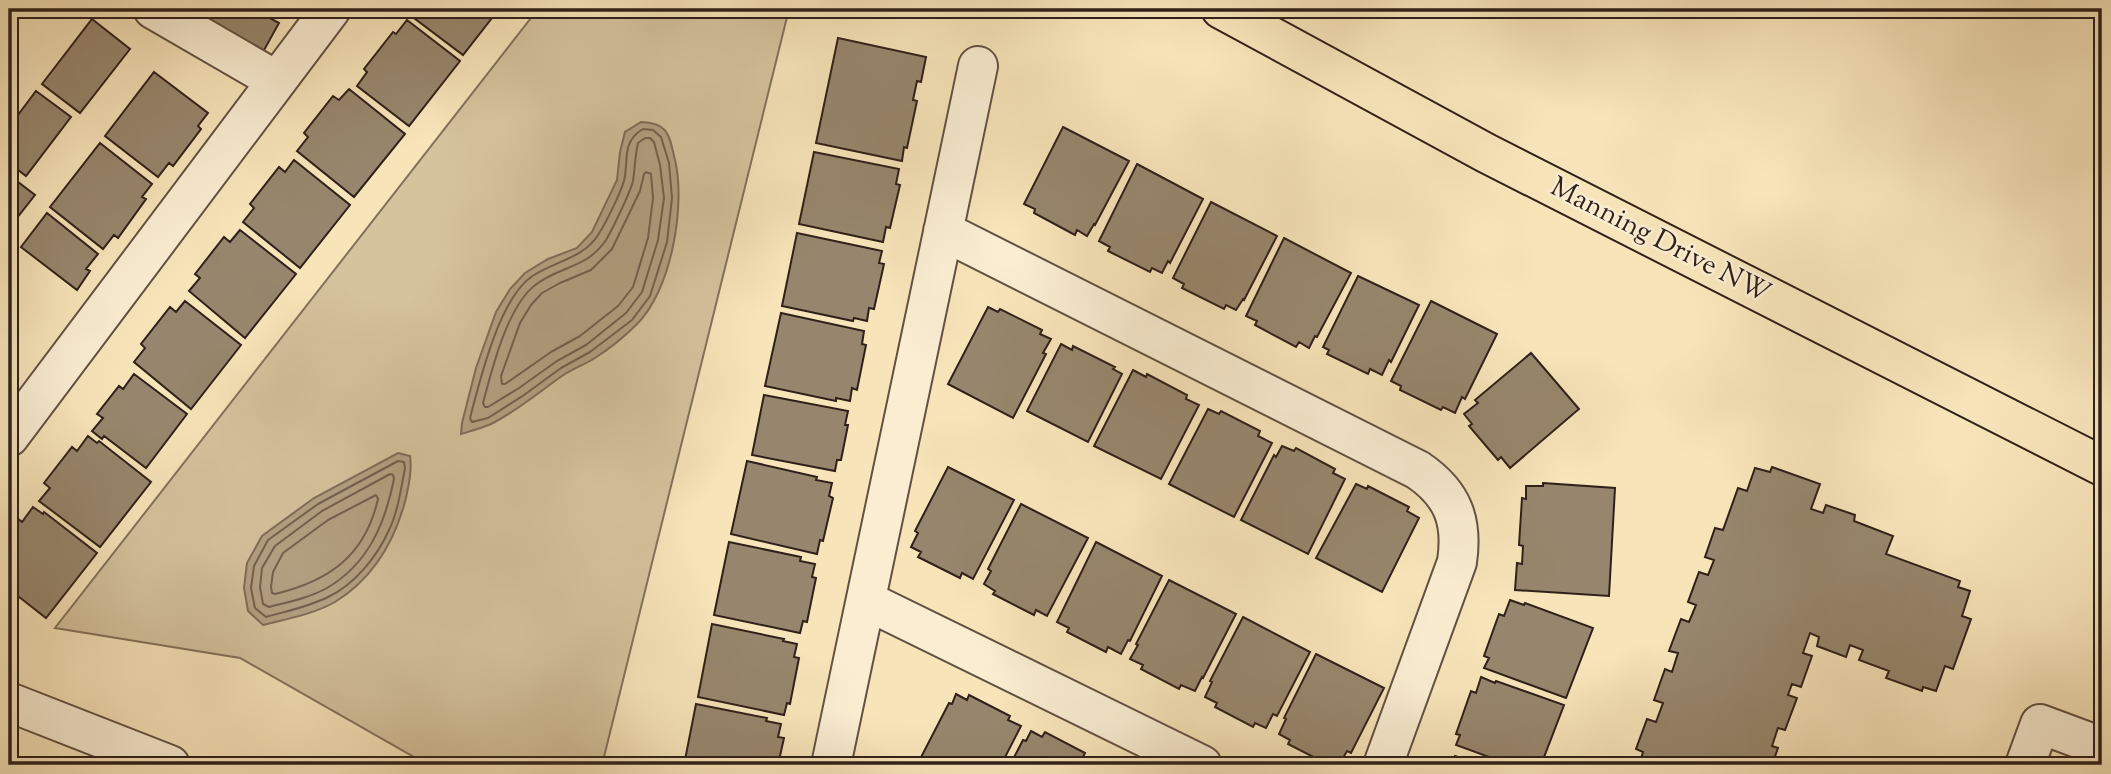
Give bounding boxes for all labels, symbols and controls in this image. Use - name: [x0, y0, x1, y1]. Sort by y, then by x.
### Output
- street label: Manning Drive NW: [1543, 168, 1777, 314]

